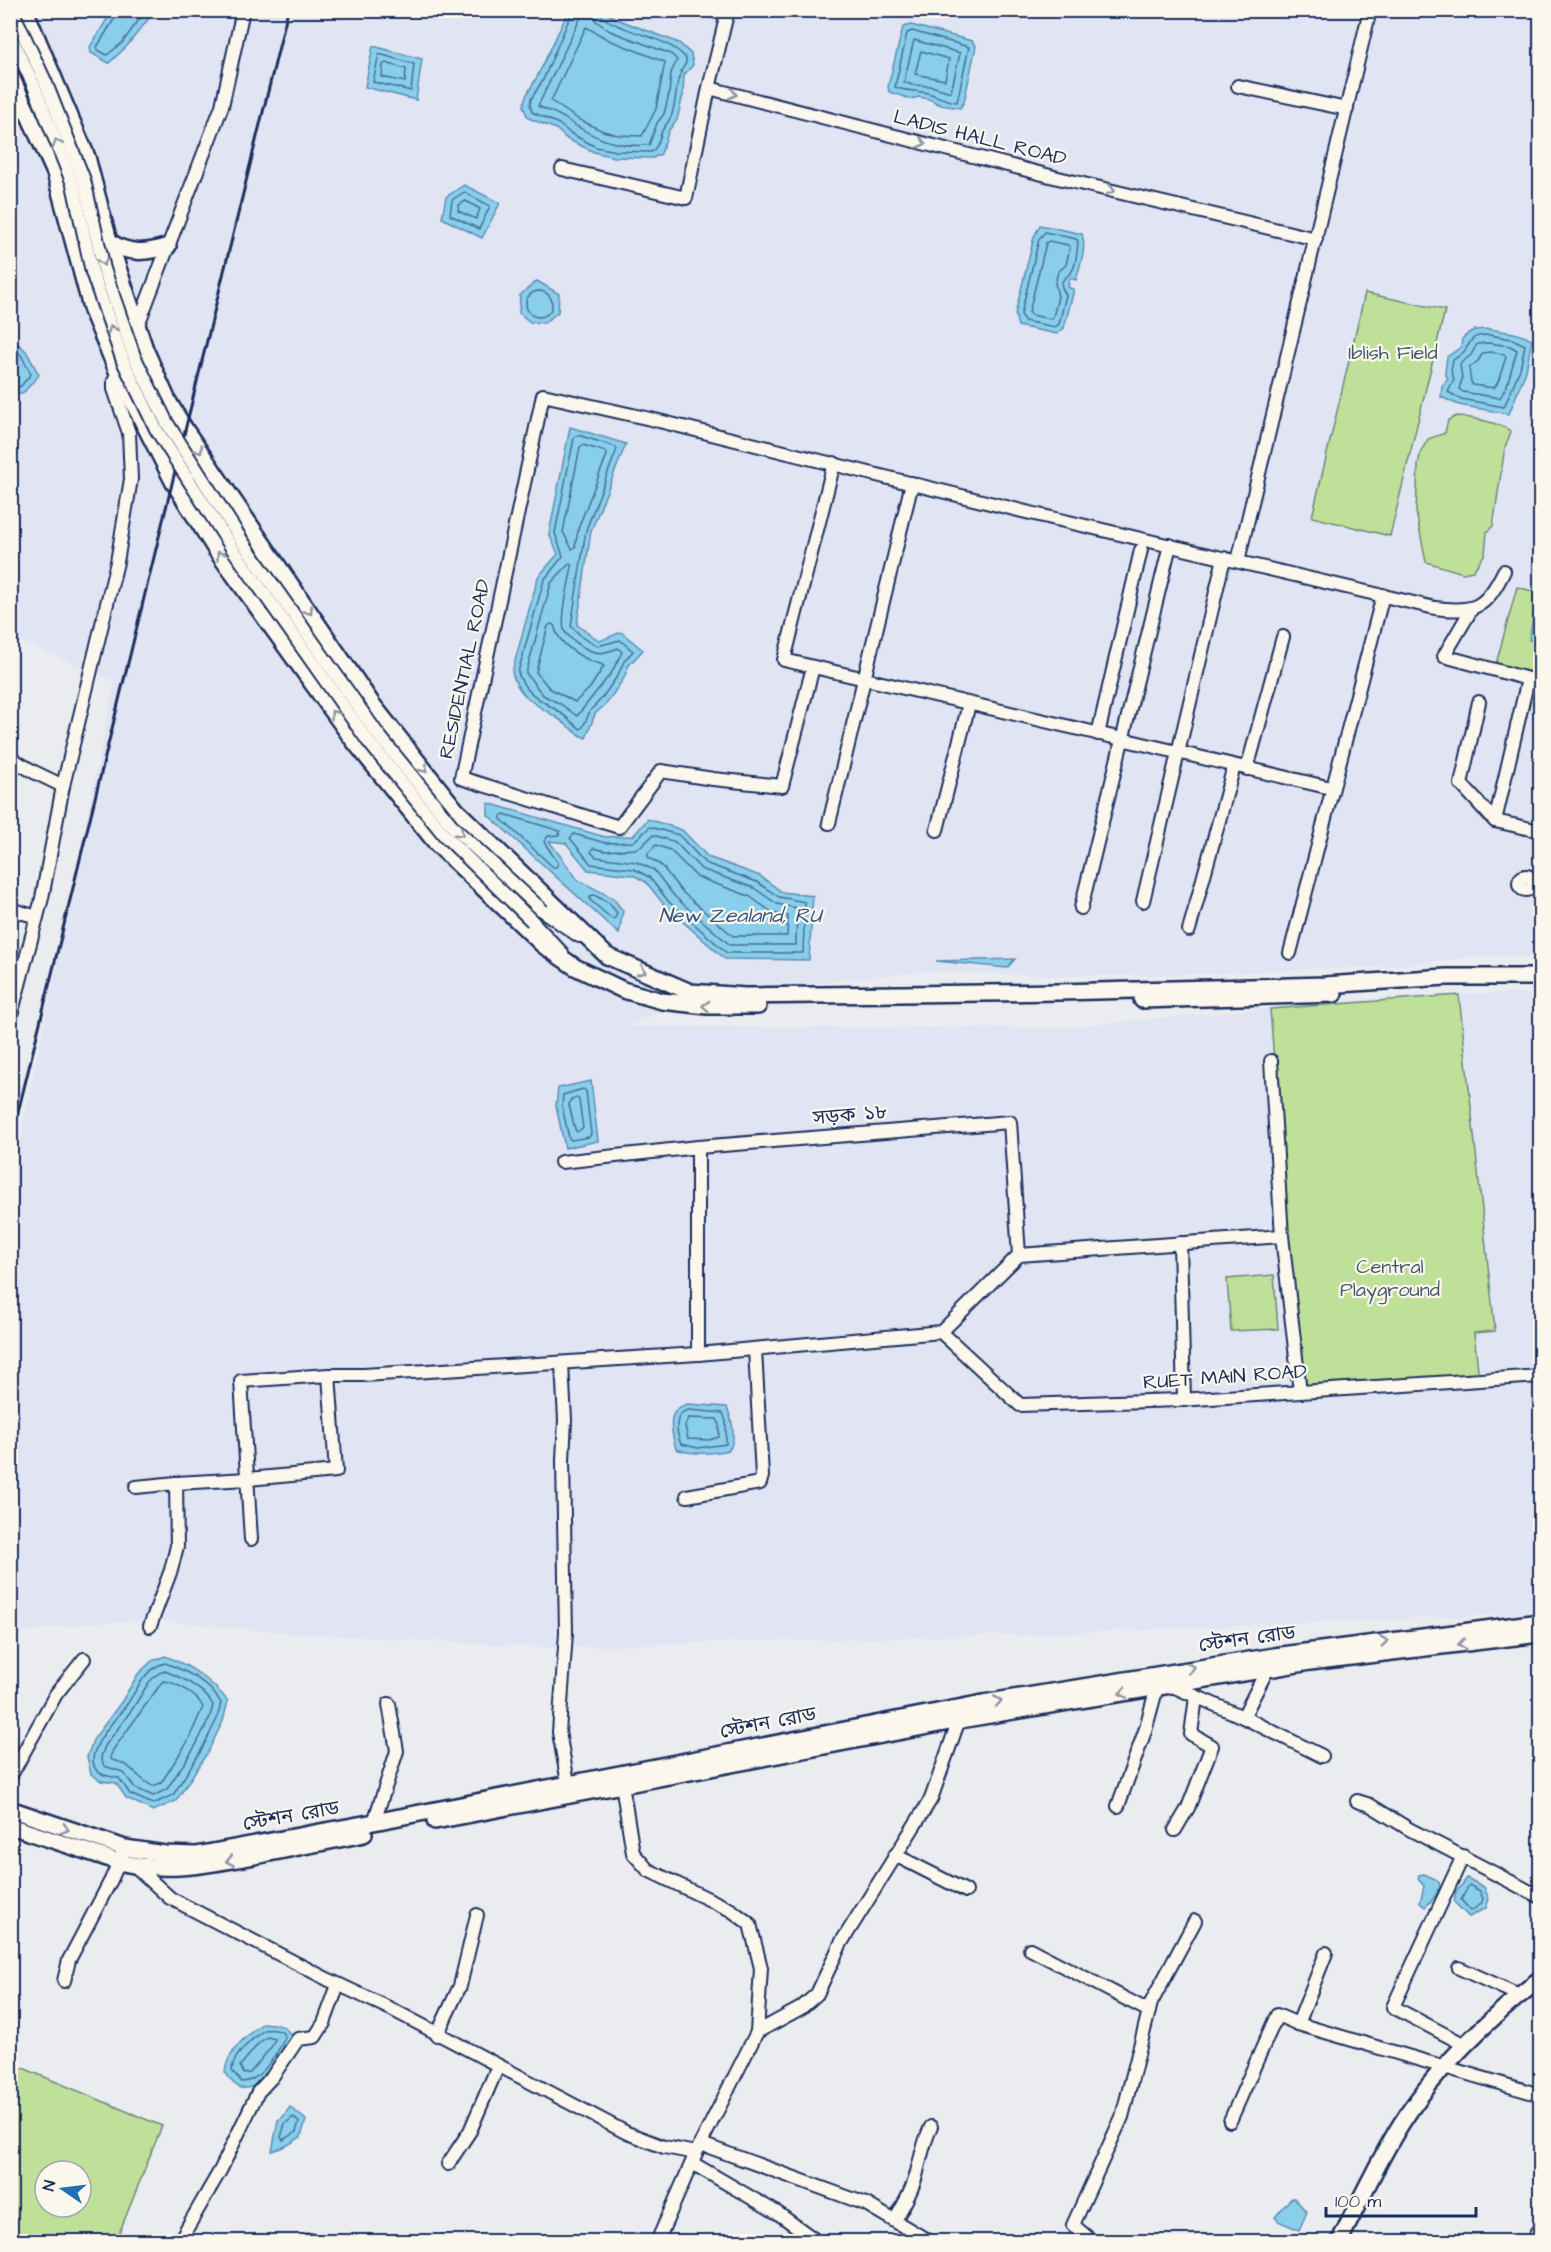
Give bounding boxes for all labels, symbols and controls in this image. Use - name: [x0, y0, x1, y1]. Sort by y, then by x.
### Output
- one-way arrow: [728, 87, 738, 100]
- street label: LADIS HALL ROAD: [890, 103, 1070, 173]
- one-way arrow: [916, 136, 927, 148]
- one-way arrow: [52, 138, 64, 149]
- one-way arrow: [1106, 183, 1116, 196]
- one-way arrow: [95, 257, 108, 267]
- one-way arrow: [107, 324, 120, 335]
- park label: Iblish Field: [1348, 339, 1438, 367]
- one-way arrow: [192, 444, 203, 455]
- one-way arrow: [216, 551, 227, 562]
- street label: RESIDENTIAL ROAD: [432, 577, 498, 761]
- one-way arrow: [302, 605, 313, 616]
- one-way arrow: [330, 709, 341, 720]
- one-way arrow: [416, 762, 427, 773]
- one-way arrow: [453, 826, 463, 837]
- water label: New Zealand, RU: [659, 901, 823, 930]
- one-way arrow: [635, 964, 646, 976]
- one-way arrow: [701, 999, 710, 1012]
- street label: সড়ক ১৮: [811, 1098, 888, 1132]
- park label: Central Playground: [1340, 1253, 1440, 1305]
- street label: RUET MAIN ROAD: [1142, 1357, 1308, 1397]
- street label: স্টেশন রোড: [1197, 1618, 1298, 1660]
- one-way arrow: [1379, 1636, 1388, 1648]
- one-way arrow: [1457, 1637, 1466, 1649]
- one-way arrow: [1186, 1663, 1195, 1675]
- one-way arrow: [1119, 1686, 1129, 1699]
- one-way arrow: [993, 1695, 1003, 1708]
- street label: স্টেশন রোড: [717, 1700, 819, 1746]
- street label: স্টেশন রোড: [240, 1794, 342, 1838]
- one-way arrow: [60, 1821, 70, 1834]
- one-way arrow: [225, 1854, 235, 1867]
- north arrow: [33, 2159, 93, 2219]
- text: N: [38, 2178, 61, 2193]
- scale bar: [1326, 2180, 1476, 2218]
- text: 100 m: [1335, 2189, 1381, 2214]

